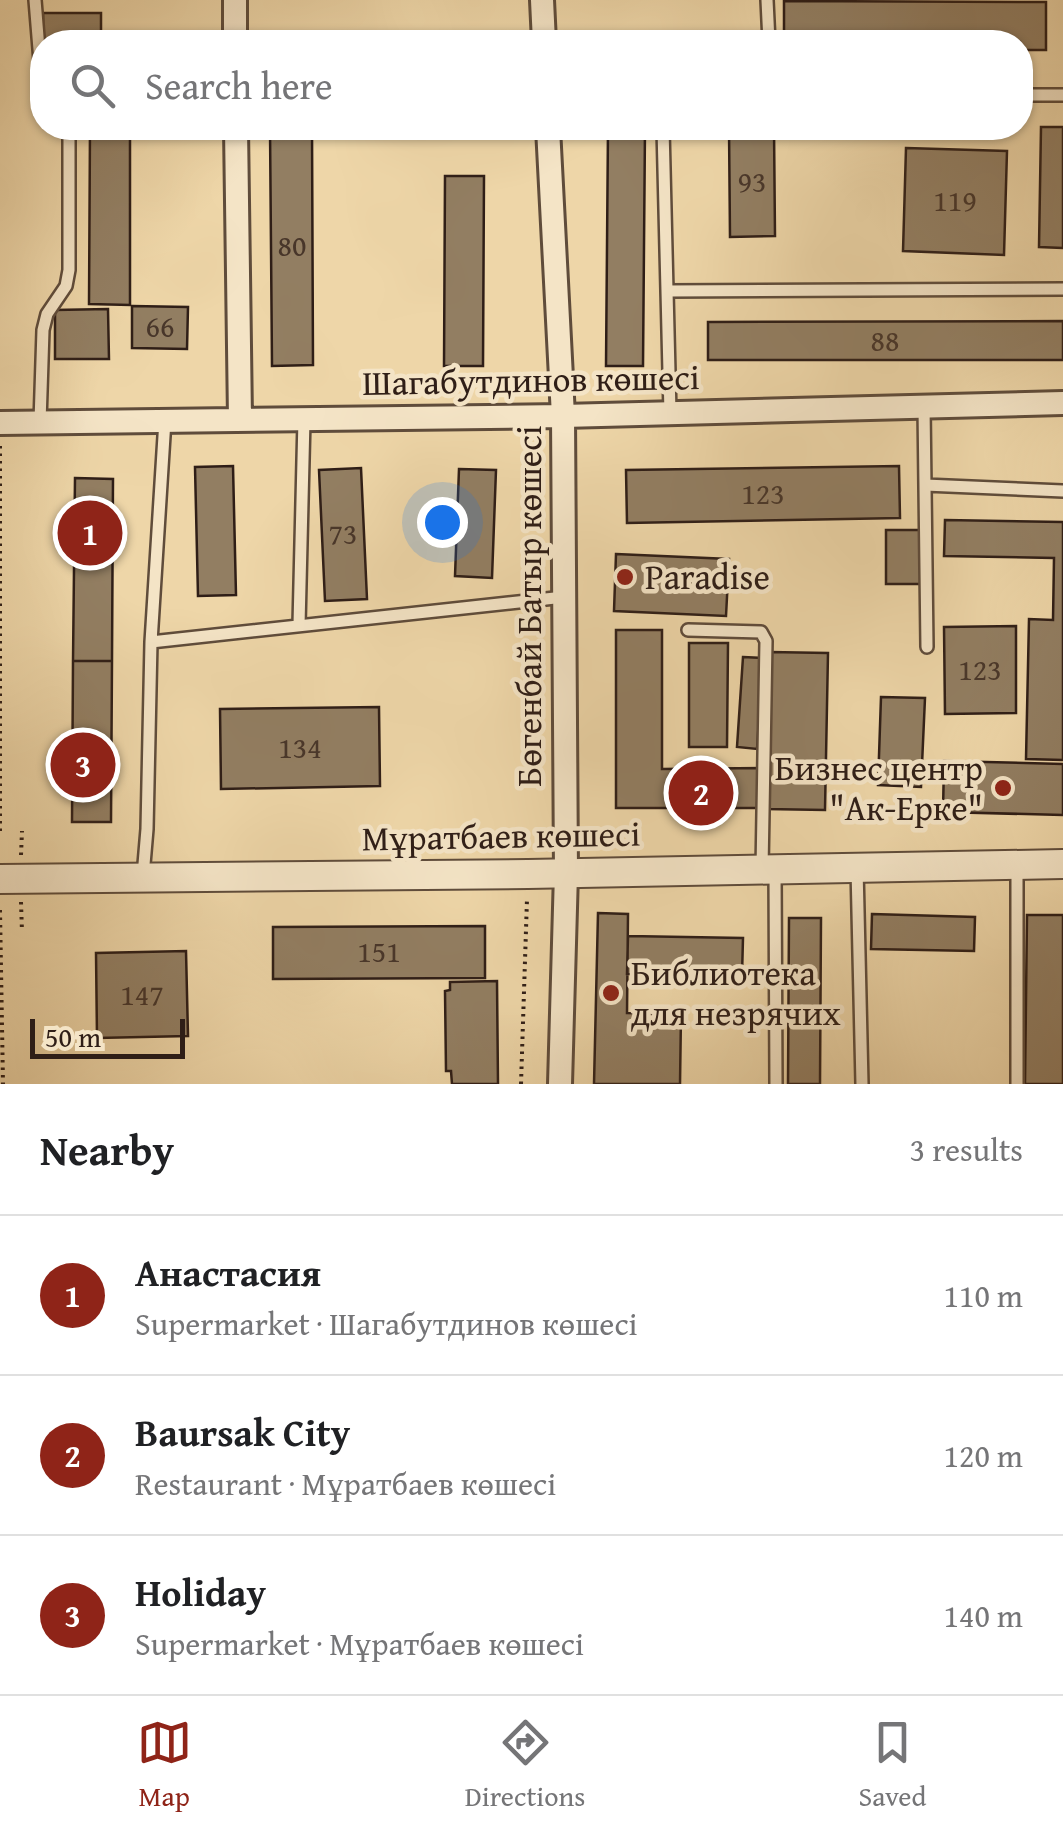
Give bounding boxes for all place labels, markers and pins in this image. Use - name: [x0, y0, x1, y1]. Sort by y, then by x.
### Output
- pin: 1: [58, 496, 122, 570]
- place label: Paradise: [645, 551, 770, 602]
- marker: Paradise: [614, 566, 636, 588]
- pin: 3: [51, 728, 116, 802]
- place label: Бизнес центр "Ак-Ерке": [775, 742, 983, 833]
- pin: 2: [668, 756, 734, 830]
- marker: Бизнес центр "Ак-Ерке": [992, 777, 1014, 799]
- place label: Библиотека для незрячих: [631, 947, 841, 1038]
- marker: Библиотека для незрячих: [600, 982, 622, 1004]

